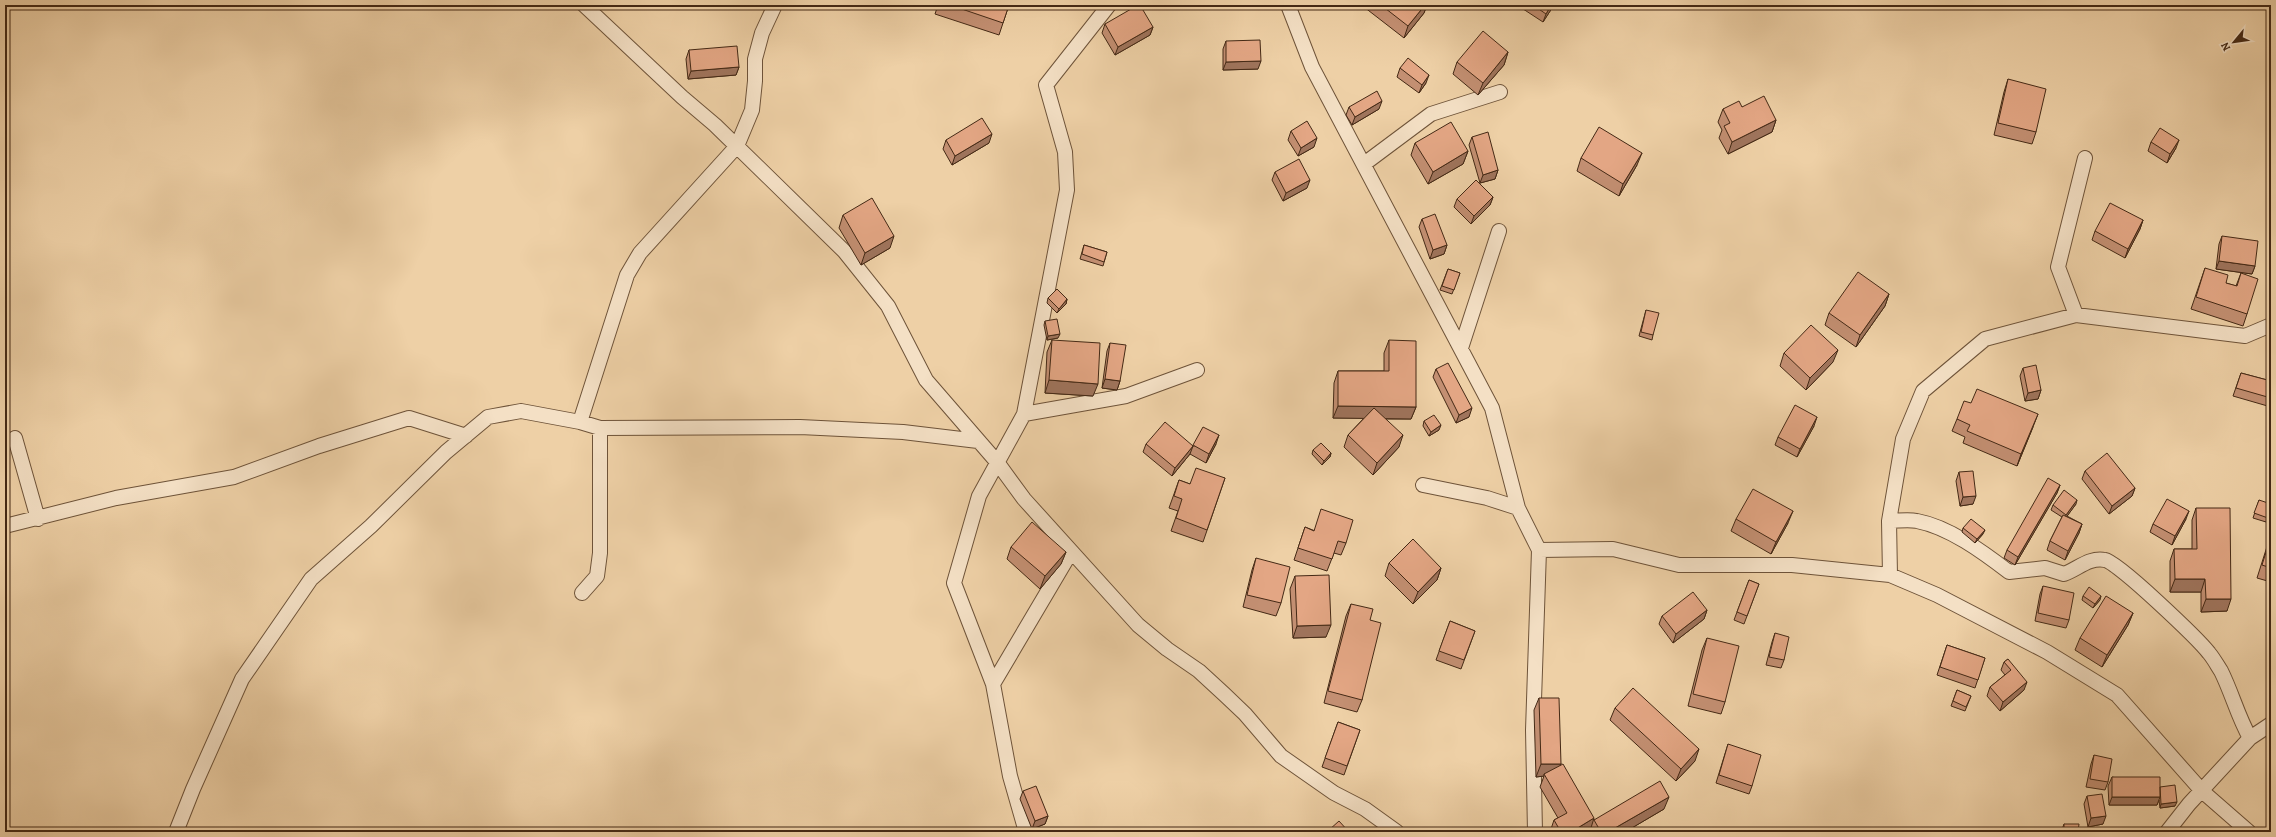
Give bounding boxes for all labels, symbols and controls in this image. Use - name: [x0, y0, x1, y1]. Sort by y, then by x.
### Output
- north arrow: [2214, 22, 2254, 62]
- text: N: [2217, 39, 2234, 54]

